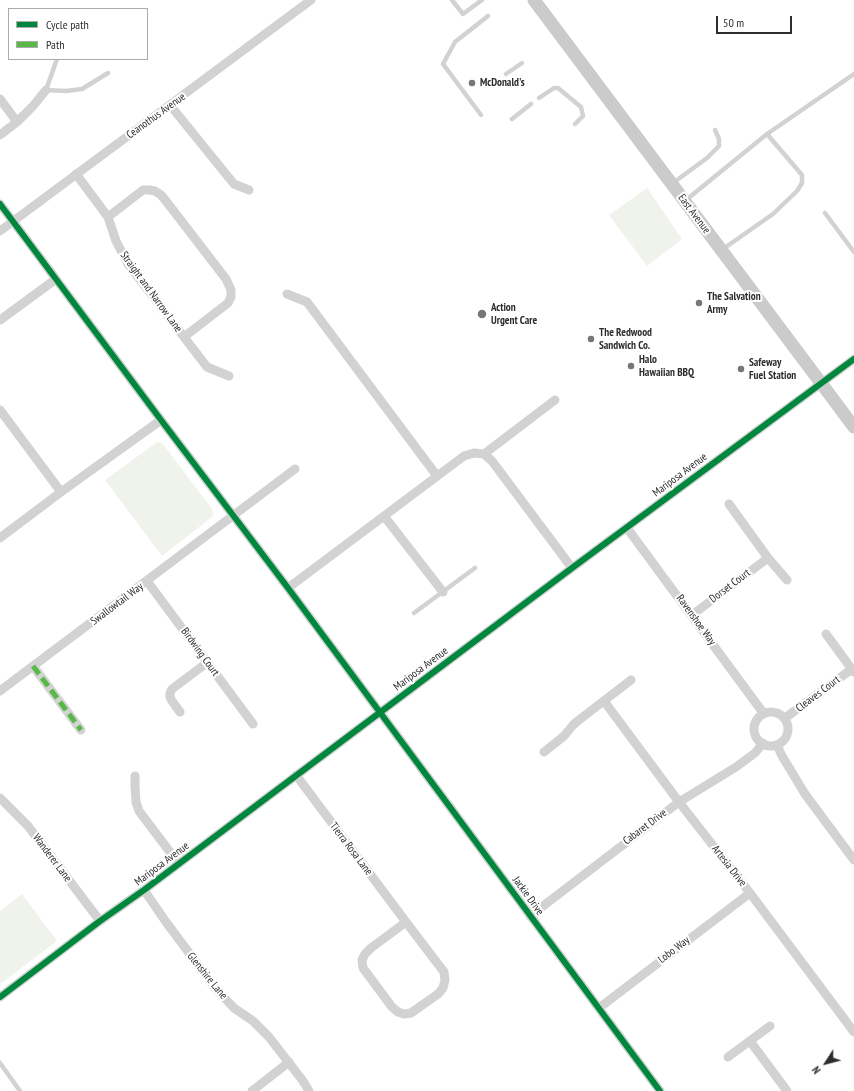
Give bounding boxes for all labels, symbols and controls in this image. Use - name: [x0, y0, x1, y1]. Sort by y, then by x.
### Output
- legend: [8, 8, 148, 60]
- scale bar: [718, 8, 794, 34]
- text: 50 m: [723, 15, 744, 30]
- text: Cycle path: [46, 17, 89, 32]
- text: Path: [46, 37, 64, 52]
- place label: McDonald's: [480, 76, 525, 90]
- marker: McDonald's: [467, 78, 477, 88]
- street label: Ceanothus Avenue: [124, 90, 188, 142]
- street label: East Avenue: [675, 192, 713, 236]
- street label: Straight and Narrow Lane: [117, 249, 185, 335]
- place label: The Salvation Army: [707, 290, 761, 316]
- marker: The Salvation Army: [694, 298, 704, 308]
- place label: Action Urgent Care: [491, 301, 537, 327]
- marker: Action Urgent Care: [476, 308, 488, 320]
- place label: The Redwood Sandwich Co.: [599, 326, 652, 352]
- marker: The Redwood Sandwich Co.: [586, 334, 596, 344]
- place label: Halo Hawaiian BBQ: [639, 353, 694, 379]
- place label: Safeway Fuel Station: [749, 356, 796, 382]
- marker: Halo Hawaiian BBQ: [626, 361, 636, 371]
- marker: Safeway Fuel Station: [736, 364, 746, 374]
- street label: Mariposa Avenue: [650, 450, 710, 500]
- street label: Dorset Court: [707, 566, 753, 606]
- street label: Swallowtail Way: [88, 580, 146, 628]
- street label: Ravenshoe Way: [673, 592, 719, 648]
- street label: Birdwing Court: [178, 625, 222, 679]
- street label: Mariposa Avenue: [391, 644, 451, 694]
- street label: Cleaves Court: [793, 673, 843, 715]
- street label: Cabaret Drive: [621, 806, 669, 848]
- street label: Tierra Rosa Lane: [327, 820, 375, 878]
- street label: Wanderer Lane: [30, 831, 74, 885]
- street label: Mariposa Avenue: [132, 839, 192, 889]
- street label: Artesia Drive: [709, 843, 749, 889]
- street label: Jackie Drive: [510, 874, 546, 918]
- street label: Lobo Way: [656, 934, 692, 966]
- street label: Glenshire Lane: [184, 950, 230, 1002]
- north arrow: [806, 1043, 846, 1083]
- text: N: [809, 1064, 824, 1077]

